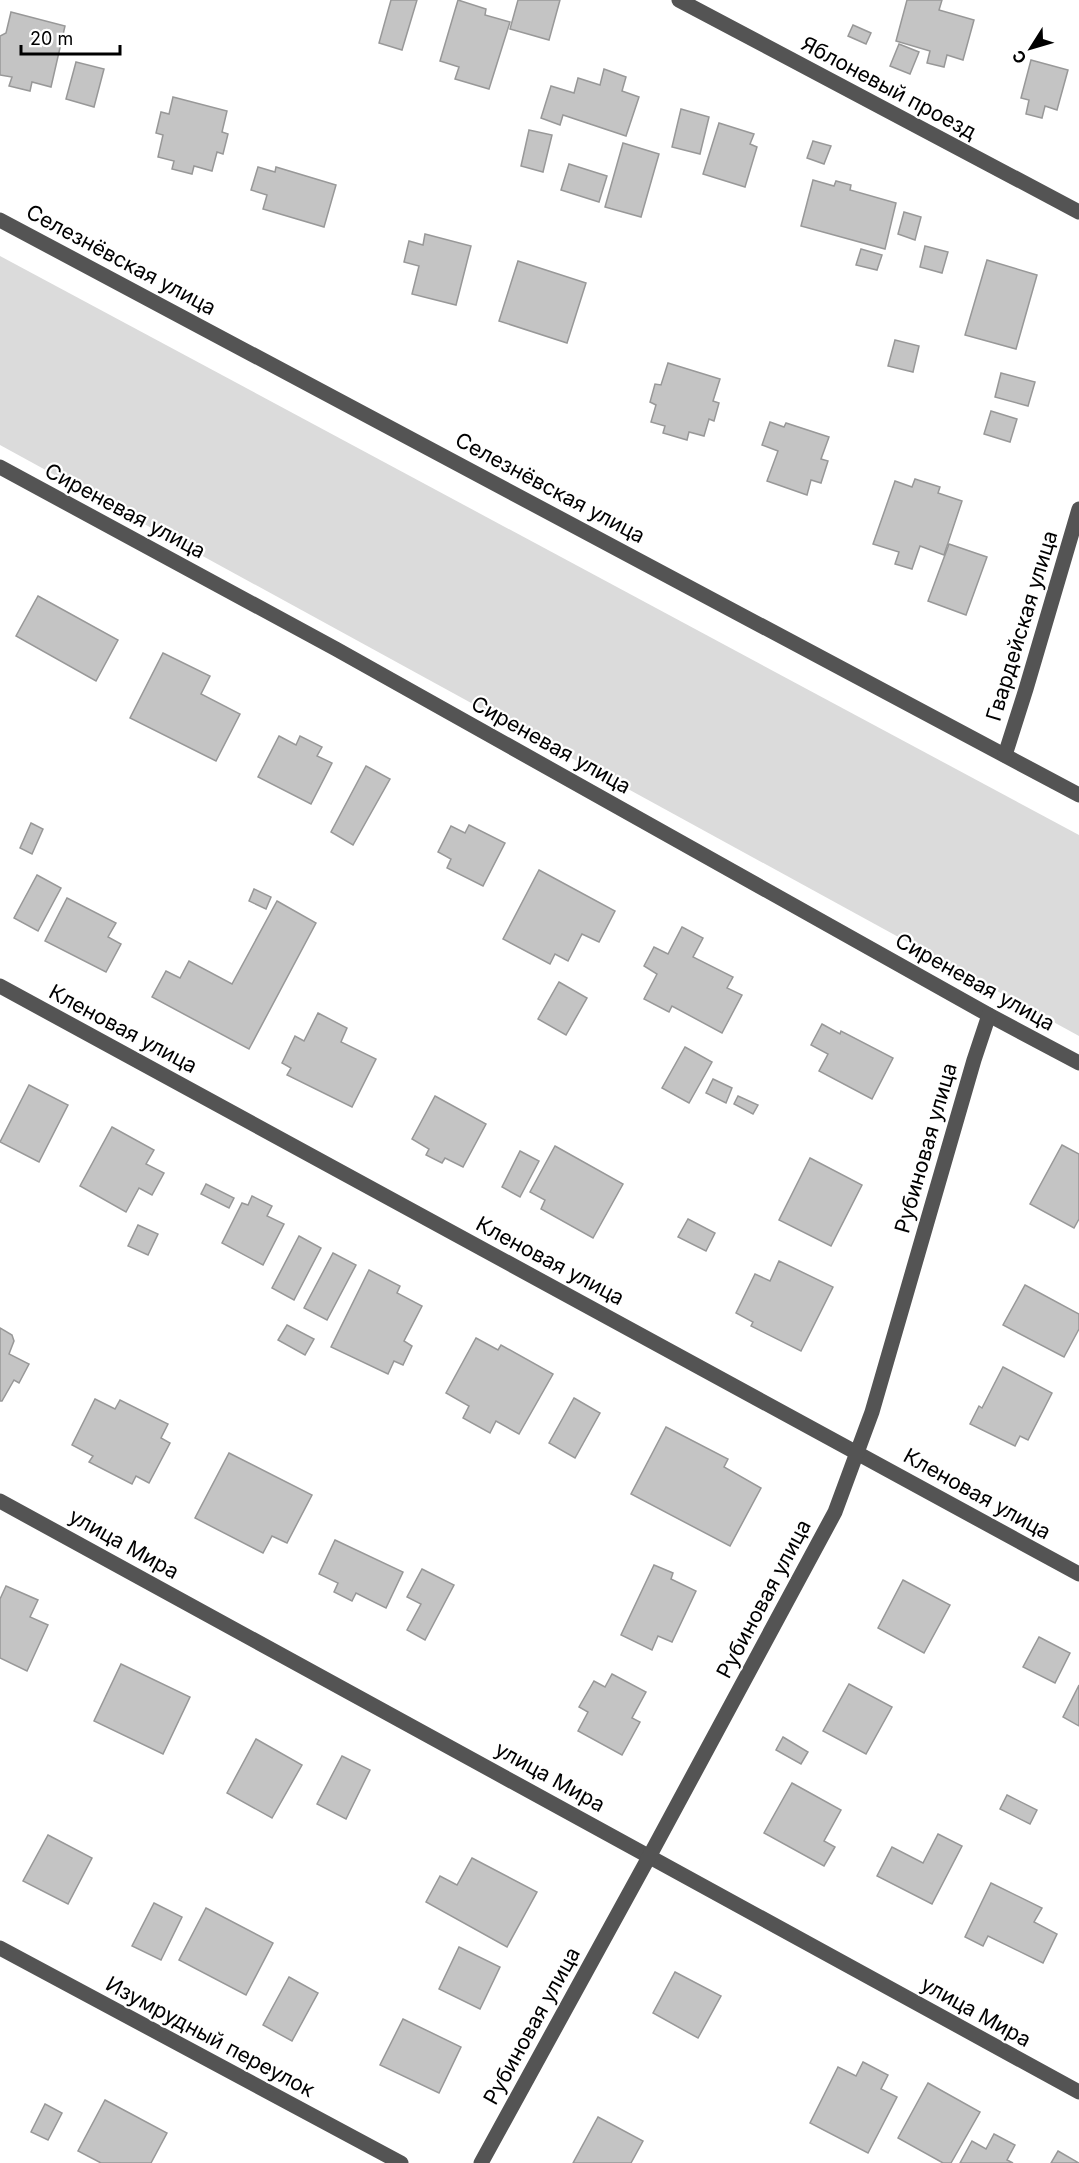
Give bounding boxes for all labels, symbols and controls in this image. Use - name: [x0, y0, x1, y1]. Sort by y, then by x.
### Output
- scale bar: [21, 18, 120, 56]
- north arrow: [1001, 18, 1061, 78]
- text: 20 m: [30, 28, 73, 49]
- street label: Яблоневый проезд: [797, 31, 981, 144]
- text: С: [1007, 46, 1031, 68]
- street label: Селезнёвская улица: [22, 199, 220, 320]
- street label: Селезнёвская улица: [451, 427, 649, 548]
- street label: Сиреневая улица: [41, 458, 210, 563]
- street label: Гвардейская улица: [981, 528, 1062, 724]
- street label: Сиреневая улица: [467, 690, 635, 799]
- street label: Сиреневая улица: [891, 927, 1059, 1036]
- street label: Кленовая улица: [45, 979, 202, 1078]
- street label: Рубиновая улица: [889, 1060, 962, 1236]
- street label: Кленовая улица: [472, 1211, 629, 1310]
- street label: Кленовая улица: [899, 1443, 1055, 1544]
- street label: улица Мира: [65, 1503, 184, 1584]
- street label: Рубиновая улица: [711, 1515, 816, 1682]
- street label: улица Мира: [491, 1736, 610, 1817]
- street label: Рубиновая улица: [478, 1943, 585, 2109]
- street label: Изумрудный переулок: [102, 1971, 319, 2103]
- street label: улица Мира: [917, 1971, 1036, 2052]

